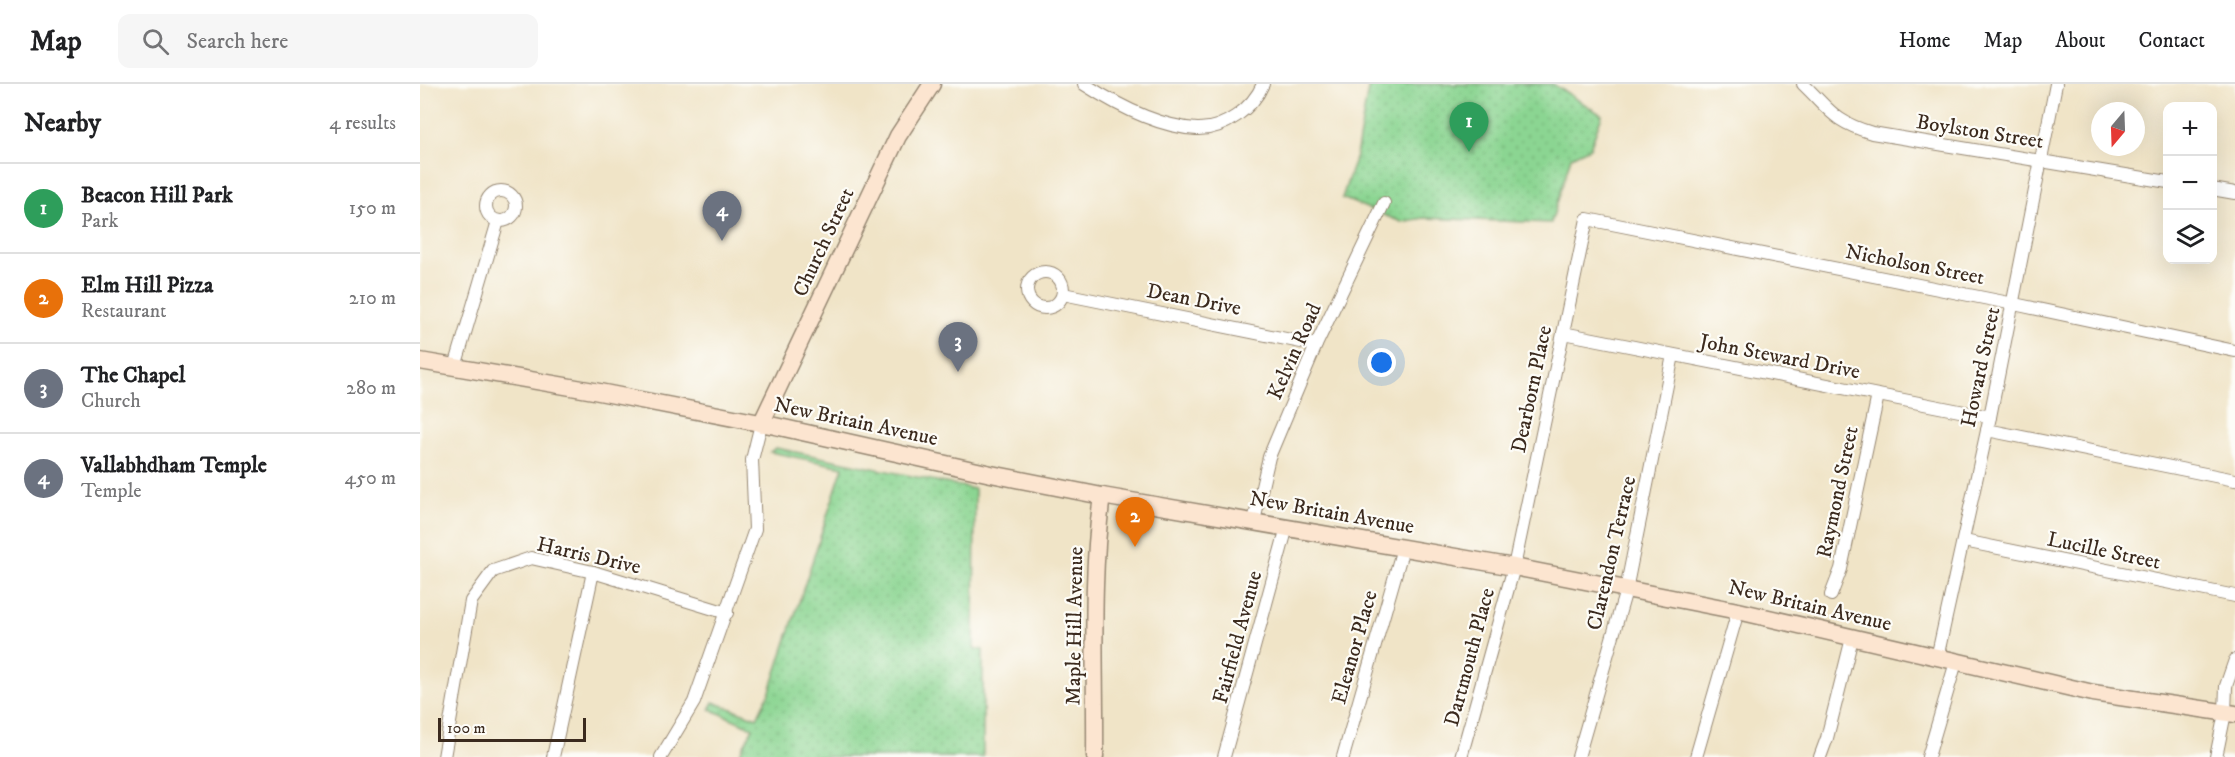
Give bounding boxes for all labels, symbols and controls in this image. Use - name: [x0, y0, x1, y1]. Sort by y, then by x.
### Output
- search box: [118, 14, 538, 68]
- text: Map: [30, 24, 82, 59]
- icon: search: [139, 25, 172, 58]
- text: Search here: [187, 28, 288, 55]
- text: Home: [1899, 28, 1951, 54]
- text: Map: [1984, 28, 2022, 54]
- text: About: [2055, 28, 2106, 54]
- text: Contact: [2139, 28, 2205, 54]
- north arrow: [2091, 102, 2145, 156]
- map controls: [2163, 102, 2217, 264]
- button: +: [2163, 102, 2217, 156]
- pin: 1: [1450, 103, 1488, 152]
- text: Nearby: [24, 107, 101, 140]
- street label: Boylston Street: [1914, 109, 2046, 155]
- text: 4 results: [329, 111, 396, 136]
- button: −: [2163, 156, 2217, 210]
- text: Beacon Hill Park: [81, 182, 233, 209]
- street label: Church Street: [787, 184, 861, 301]
- pin: 4: [702, 192, 742, 241]
- text: 1: [40, 196, 47, 221]
- text: 150 m: [349, 196, 396, 221]
- text: Park: [81, 209, 118, 234]
- button: layers: [2163, 210, 2217, 264]
- street label: Nicholson Street: [1843, 239, 1987, 291]
- text: Elm Hill Pizza: [81, 272, 213, 299]
- street label: Dean Drive: [1144, 278, 1243, 322]
- text: 2: [39, 286, 48, 311]
- text: 210 m: [349, 286, 396, 311]
- text: Restaurant: [81, 299, 166, 324]
- street label: Kelvin Road: [1262, 299, 1328, 404]
- street label: Howard Street: [1956, 304, 2006, 430]
- pin: 3: [938, 322, 978, 372]
- street label: Dearborn Place: [1506, 323, 1558, 455]
- street label: John Steward Drive: [1695, 328, 1862, 385]
- your location: [1367, 348, 1396, 377]
- text: The Chapel: [81, 362, 185, 389]
- text: 3: [40, 376, 47, 401]
- text: 280 m: [346, 376, 396, 401]
- text: Church: [81, 389, 141, 414]
- street label: New Britain Avenue: [771, 392, 940, 452]
- street label: Raymond Street: [1811, 424, 1865, 561]
- text: Vallabhdham Temple: [81, 452, 267, 479]
- text: 4: [38, 466, 49, 491]
- text: 450 m: [345, 466, 396, 491]
- street label: Clarendon Terrace: [1582, 473, 1642, 633]
- text: Temple: [81, 479, 142, 504]
- street label: New Britain Avenue: [1247, 486, 1417, 540]
- pin: 2: [1116, 498, 1154, 547]
- street label: Lucille Street: [2045, 526, 2163, 576]
- street label: Harris Drive: [534, 531, 644, 581]
- street label: Maple Hill Avenue: [1061, 546, 1089, 706]
- street label: Fairfield Avenue: [1208, 568, 1268, 707]
- street label: New Britain Avenue: [1726, 575, 1894, 637]
- street label: Dartmouth Place: [1439, 585, 1501, 729]
- street label: Eleanor Place: [1326, 587, 1384, 707]
- scale bar: [438, 715, 586, 742]
- text: 100 m: [447, 718, 486, 738]

